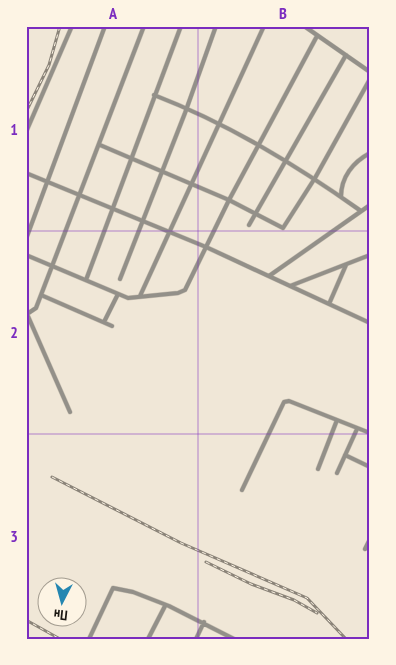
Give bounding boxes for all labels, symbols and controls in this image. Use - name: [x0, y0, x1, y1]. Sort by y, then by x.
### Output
- text: A: [108, 3, 118, 23]
- text: B: [279, 3, 287, 23]
- text: 1: [10, 119, 18, 139]
- text: 2: [10, 322, 18, 342]
- text: 3: [10, 526, 18, 546]
- north arrow: [38, 578, 88, 628]
- text: Пн: [53, 605, 68, 625]

